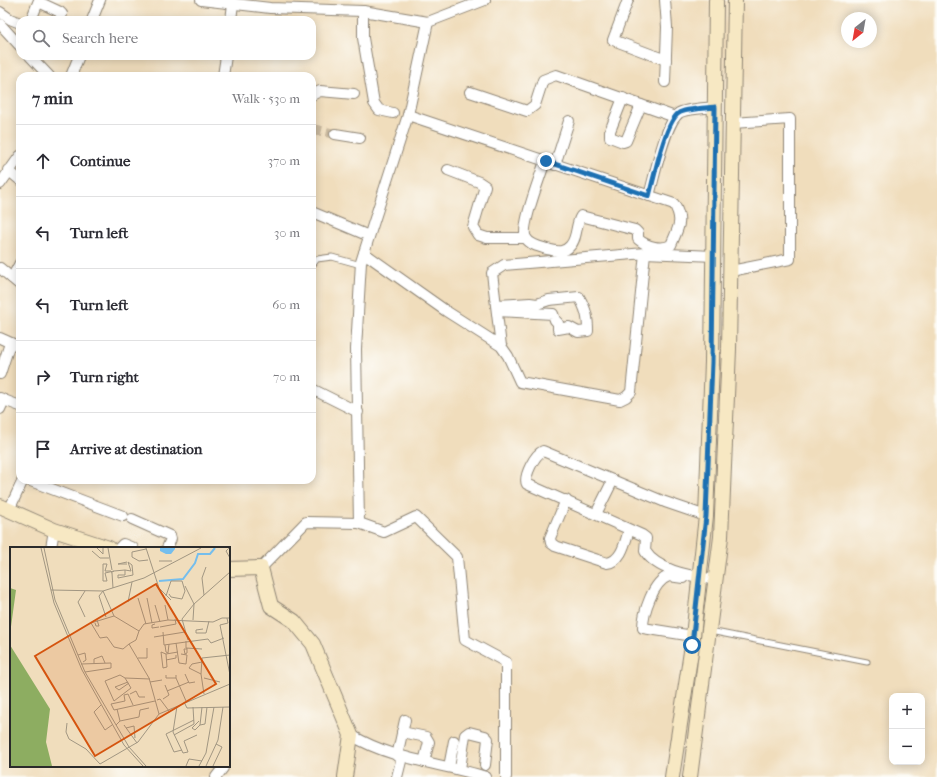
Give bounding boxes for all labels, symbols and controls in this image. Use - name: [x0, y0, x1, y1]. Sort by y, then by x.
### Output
- north arrow: [841, 12, 877, 48]
- search box: [16, 16, 316, 60]
- icon: search: [30, 27, 52, 49]
- text: Search here: [62, 29, 138, 47]
- text: 7 min: [32, 88, 73, 108]
- text: Walk · 530 m: [232, 91, 300, 106]
- icon: ahead: [32, 150, 54, 172]
- text: Continue: [70, 152, 130, 170]
- route end: [537, 152, 555, 170]
- text: 370 m: [268, 153, 300, 168]
- icon: left: [32, 222, 54, 244]
- text: Turn left: [70, 224, 128, 242]
- text: 30 m: [274, 225, 300, 240]
- icon: left: [32, 294, 54, 316]
- text: Turn left: [70, 296, 128, 314]
- text: 60 m: [272, 297, 300, 312]
- icon: right: [32, 366, 54, 388]
- text: Turn right: [70, 368, 139, 386]
- text: 70 m: [273, 369, 300, 384]
- icon: arrive: [32, 438, 54, 460]
- text: Arrive at destination: [70, 440, 202, 458]
- inset map: [10, 547, 230, 767]
- route start: [683, 636, 701, 654]
- map controls: [889, 693, 925, 765]
- button: +: [889, 693, 925, 729]
- button: −: [889, 729, 925, 765]

